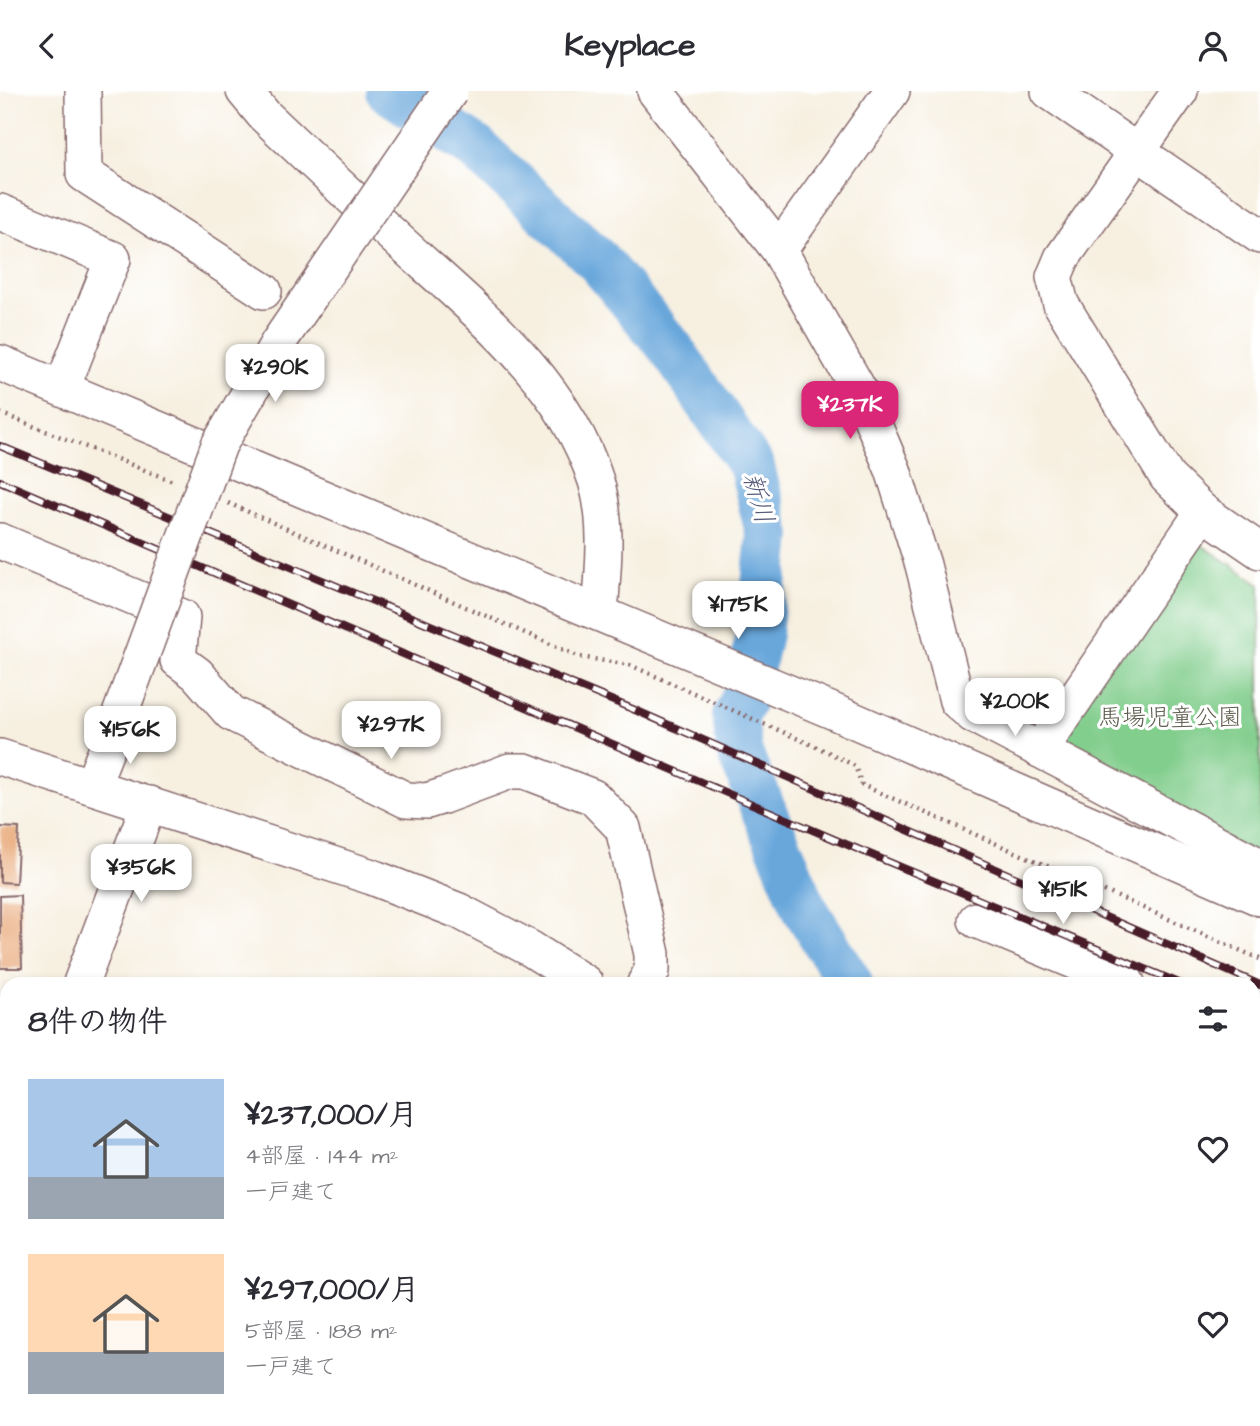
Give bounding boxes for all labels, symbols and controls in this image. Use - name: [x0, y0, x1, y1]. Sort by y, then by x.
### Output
- text: Keyplace: [565, 23, 695, 68]
- icon: back: [28, 27, 66, 65]
- icon: person: [1194, 27, 1232, 65]
- pin: ¥290K: [226, 345, 324, 404]
- text: ¥290K: [242, 351, 308, 383]
- pin: ¥237K: [801, 381, 899, 441]
- text: ¥237K: [817, 388, 883, 420]
- water label: 新川: [734, 468, 782, 528]
- pin: ¥175K: [689, 581, 787, 641]
- text: ¥175K: [708, 588, 768, 620]
- pin: ¥200K: [966, 679, 1064, 738]
- text: ¥200K: [981, 685, 1049, 717]
- pin: ¥297K: [342, 701, 440, 761]
- park label: 馬場児童公園: [1098, 701, 1242, 735]
- pin: ¥156K: [81, 707, 179, 766]
- text: ¥297K: [358, 708, 424, 740]
- text: ¥156K: [100, 713, 160, 745]
- pin: ¥356K: [92, 845, 190, 904]
- text: ¥356K: [107, 851, 175, 883]
- pin: ¥151K: [1014, 867, 1112, 926]
- text: ¥151K: [1039, 873, 1087, 905]
- icon: filters: [1194, 1000, 1232, 1038]
- text: 8件の物件: [28, 1001, 167, 1043]
- text: ¥237,000/月: [245, 1094, 418, 1136]
- icon: home: [84, 1107, 168, 1191]
- icon: heart: [1194, 1130, 1232, 1168]
- text: 4部屋 · 144 m²: [245, 1140, 398, 1172]
- text: 一戸建て: [245, 1176, 337, 1208]
- text: ¥297,000/月: [245, 1269, 420, 1311]
- icon: home: [84, 1282, 168, 1366]
- icon: heart: [1194, 1305, 1232, 1343]
- text: 5部屋 · 188 m²: [245, 1315, 397, 1347]
- text: 一戸建て: [245, 1351, 337, 1383]

